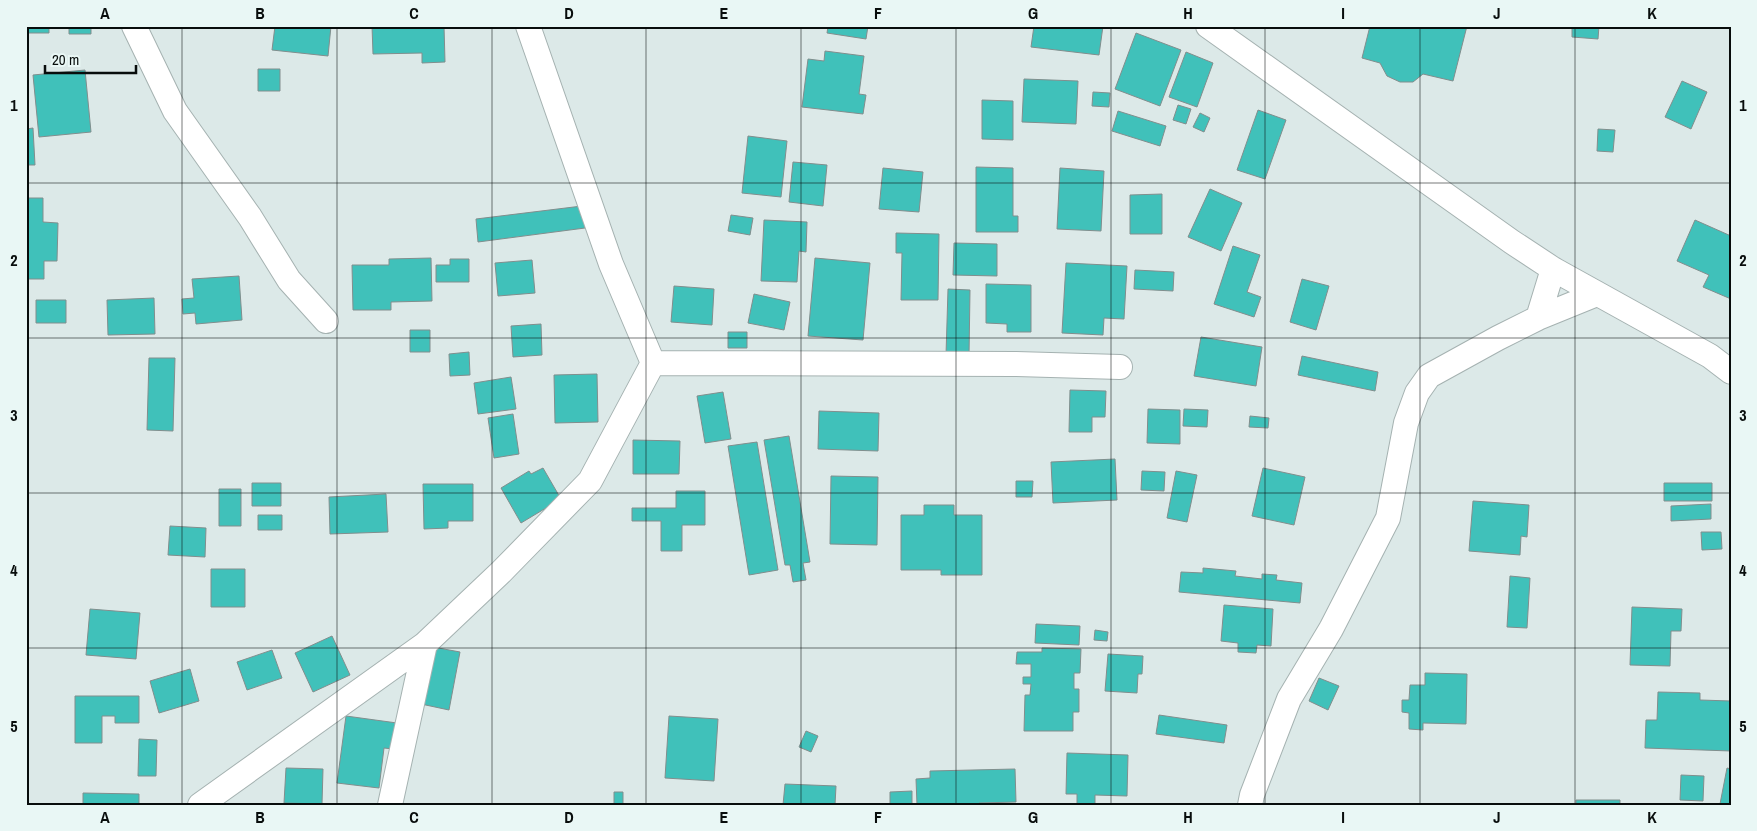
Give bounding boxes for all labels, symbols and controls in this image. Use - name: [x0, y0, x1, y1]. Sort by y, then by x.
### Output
- text: A: [100, 2, 110, 24]
- text: B: [255, 2, 265, 24]
- text: C: [409, 2, 419, 24]
- text: D: [564, 2, 574, 24]
- text: E: [720, 2, 729, 24]
- text: F: [874, 2, 882, 24]
- text: G: [1028, 2, 1038, 24]
- text: H: [1183, 2, 1193, 24]
- text: I: [1341, 2, 1345, 24]
- text: J: [1493, 2, 1501, 24]
- text: K: [1647, 2, 1657, 24]
- scale bar: [45, 42, 136, 74]
- text: 20 m: [52, 49, 79, 70]
- text: 1: [10, 94, 18, 116]
- text: 1: [1739, 94, 1747, 116]
- text: 2: [10, 249, 18, 271]
- text: 2: [1739, 249, 1747, 271]
- text: 3: [10, 404, 18, 426]
- text: 3: [1739, 404, 1747, 426]
- text: 4: [10, 559, 18, 581]
- text: 4: [1739, 559, 1747, 581]
- text: 5: [10, 715, 18, 737]
- text: 5: [1739, 715, 1747, 737]
- text: A: [100, 806, 110, 828]
- text: B: [255, 806, 265, 828]
- text: C: [409, 806, 419, 828]
- text: D: [564, 806, 574, 828]
- text: E: [720, 806, 729, 828]
- text: F: [874, 806, 882, 828]
- text: G: [1028, 806, 1038, 828]
- text: H: [1183, 806, 1193, 828]
- text: I: [1341, 806, 1345, 828]
- text: J: [1493, 806, 1501, 828]
- text: K: [1647, 806, 1657, 828]

